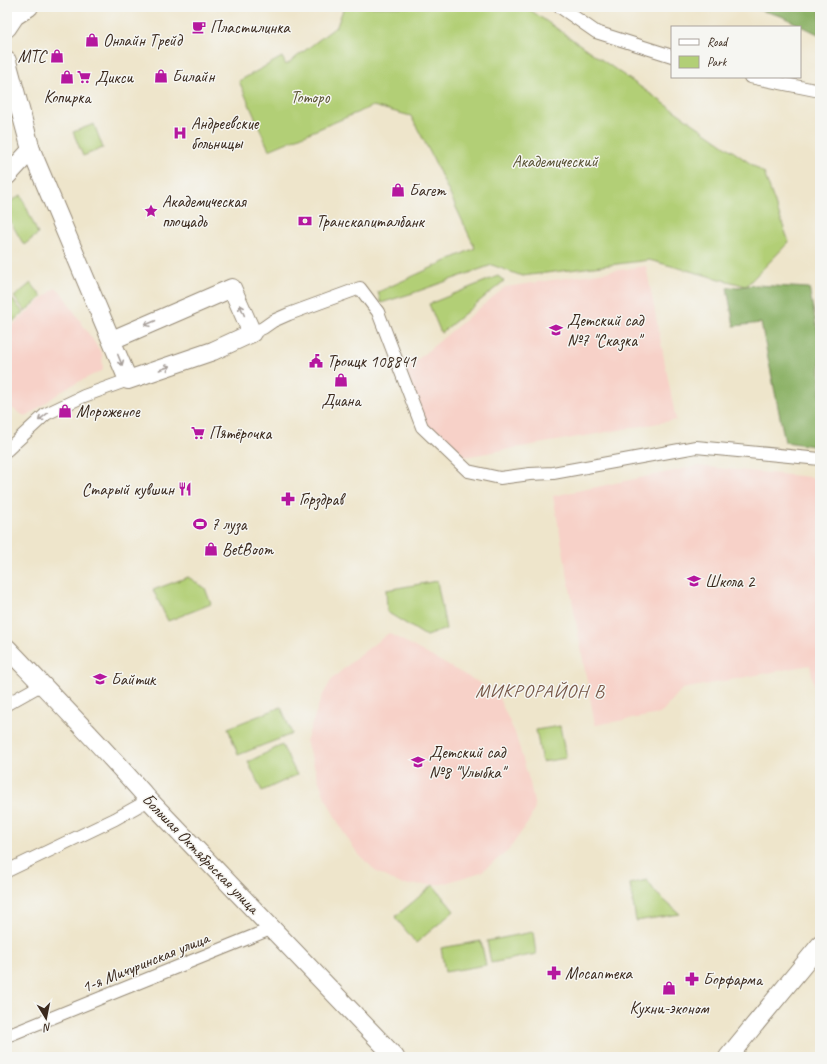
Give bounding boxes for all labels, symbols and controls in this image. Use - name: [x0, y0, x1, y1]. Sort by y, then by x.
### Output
- place label: Пластилинка: [210, 17, 291, 38]
- cafe icon: Пластилинка: [191, 19, 207, 35]
- legend: [671, 26, 801, 78]
- place label: Онлайн Трейд: [103, 30, 184, 51]
- shop icon: Онлайн Трейд: [84, 32, 100, 48]
- text: Road: [707, 34, 729, 50]
- place label: МТС: [18, 46, 48, 67]
- shop icon: МТС: [49, 48, 65, 64]
- text: Park: [707, 54, 728, 70]
- place label: Билайн: [172, 66, 215, 87]
- place label: Дикси: [95, 67, 134, 88]
- shop icon: Билайн: [153, 68, 169, 84]
- shop icon: Копирка: [59, 69, 75, 85]
- supermarket icon: Дикси: [76, 69, 92, 85]
- place label: Копирка: [44, 87, 92, 108]
- park label: Тоторо: [291, 87, 330, 108]
- place label: Андреевские больницы: [191, 113, 260, 154]
- hospital icon: Андреевские больницы: [172, 125, 188, 141]
- park label: Академический: [512, 151, 599, 172]
- place label: Багет: [409, 180, 447, 201]
- shop icon: Багет: [390, 182, 406, 198]
- place label: Академическая площадь: [162, 191, 247, 232]
- place icon: Академическая площадь: [143, 203, 159, 219]
- place label: Транскапиталбанк: [316, 211, 426, 232]
- bank icon: Транскапиталбанк: [297, 213, 313, 229]
- one-way arrow: [238, 304, 245, 316]
- place label: Детский сад №7 "Сказка": [567, 310, 645, 352]
- one-way arrow: [144, 320, 156, 328]
- school or university icon: Детский сад №7 "Сказка": [548, 322, 564, 338]
- place label: Троицк 108841: [327, 351, 417, 372]
- one-way arrow: [117, 353, 124, 365]
- public building icon: Троицк 108841: [308, 353, 324, 369]
- one-way arrow: [158, 363, 170, 371]
- shop icon: Диана: [333, 372, 349, 388]
- place label: Диана: [321, 390, 363, 411]
- place label: Мороженое: [76, 401, 141, 422]
- shop icon: Мороженое: [57, 403, 73, 419]
- one-way arrow: [38, 412, 48, 421]
- place label: Пятёрочка: [209, 423, 272, 444]
- supermarket icon: Пятёрочка: [190, 425, 206, 441]
- place label: Старый кувшин: [82, 479, 175, 500]
- restaurant icon: Старый кувшин: [177, 481, 193, 497]
- place label: Горздрав: [299, 489, 346, 511]
- pharmacy icon: Горздрав: [280, 491, 296, 507]
- place label: 7 луза: [211, 514, 248, 536]
- sports icon: 7 луза: [192, 516, 208, 532]
- place label: BetBoom: [222, 539, 275, 560]
- shop icon: BetBoom: [203, 541, 219, 557]
- place label: Школа 2: [705, 571, 756, 592]
- school or university icon: Школа 2: [686, 573, 702, 589]
- place label: Байтик: [111, 669, 157, 690]
- school or university icon: Байтик: [92, 671, 108, 687]
- district label: МИКРОРАЙОН В: [475, 679, 605, 703]
- place label: Детский сад №8 "Улыбка": [429, 742, 509, 783]
- school or university icon: Детский сад №8 "Улыбка": [410, 754, 426, 770]
- street label: Большая Октябрьская улица: [138, 789, 265, 919]
- street label: 1-я Мичуринская улица: [78, 927, 214, 998]
- place label: Мосаптека: [565, 963, 633, 984]
- pharmacy icon: Мосаптека: [546, 965, 562, 981]
- place label: Борфарма: [703, 969, 764, 990]
- pharmacy icon: Борфарма: [684, 971, 700, 987]
- shop icon: Кухни-эконом: [661, 980, 677, 996]
- north arrow: [26, 998, 66, 1038]
- place label: Кухни-эконом: [630, 998, 710, 1019]
- text: N: [41, 1020, 52, 1036]

